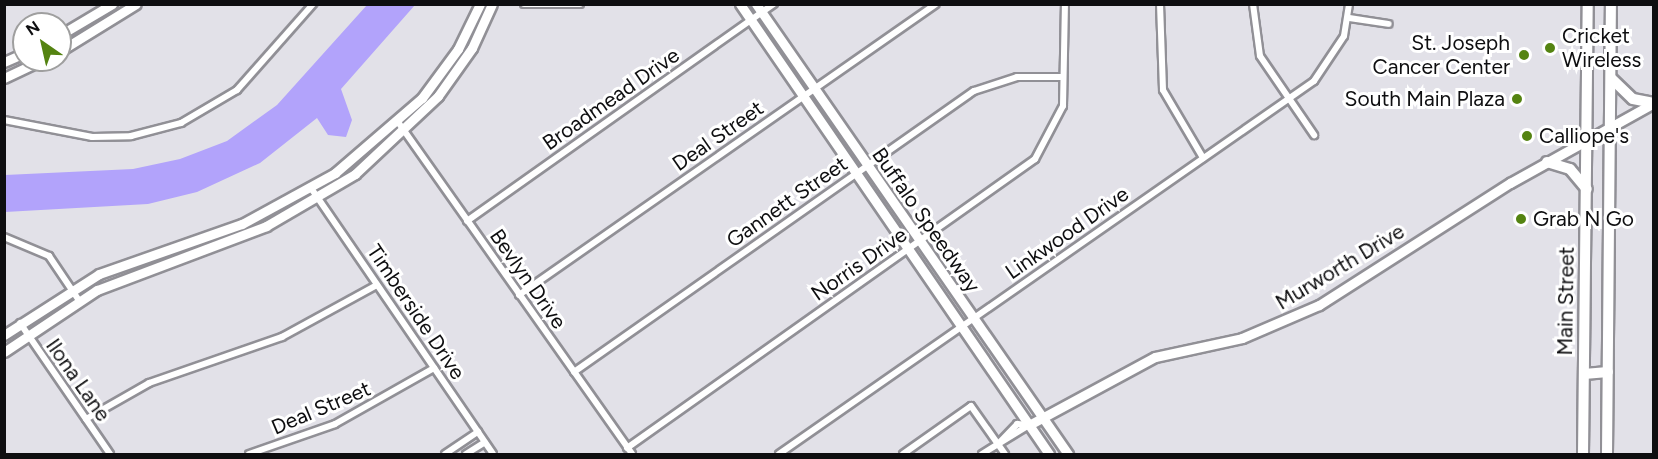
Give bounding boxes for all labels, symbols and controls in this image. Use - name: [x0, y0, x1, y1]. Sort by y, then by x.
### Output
- north arrow: [12, 12, 72, 72]
- text: N: [22, 17, 43, 40]
- place label: Cricket Wireless: [1562, 23, 1641, 73]
- place label: St. Joseph Cancer Center: [1373, 30, 1510, 80]
- marker: Cricket Wireless: [1543, 41, 1557, 55]
- street label: Broadmead Drive: [538, 42, 684, 156]
- marker: St. Joseph Cancer Center: [1515, 46, 1533, 64]
- place label: South Main Plaza: [1345, 86, 1505, 112]
- marker: South Main Plaza: [1510, 92, 1524, 106]
- street label: Deal Street: [668, 95, 768, 177]
- place label: Calliope's: [1539, 123, 1629, 149]
- marker: Calliope's: [1520, 129, 1534, 143]
- street label: Buffalo Speedway: [867, 143, 985, 297]
- street label: Gannett Street: [722, 151, 852, 253]
- street label: Linkwood Drive: [1001, 181, 1133, 285]
- place label: Grab N Go: [1533, 206, 1634, 232]
- marker: Grab N Go: [1514, 212, 1528, 226]
- street label: Murworth Drive: [1271, 219, 1409, 315]
- street label: Norris Drive: [806, 222, 912, 306]
- street label: Bevlyn Drive: [484, 224, 572, 334]
- street label: Timberside Drive: [362, 240, 470, 384]
- street label: Main Street: [1552, 246, 1580, 356]
- street label: Ilona Lane: [40, 334, 116, 426]
- street label: Deal Street: [268, 376, 374, 440]

